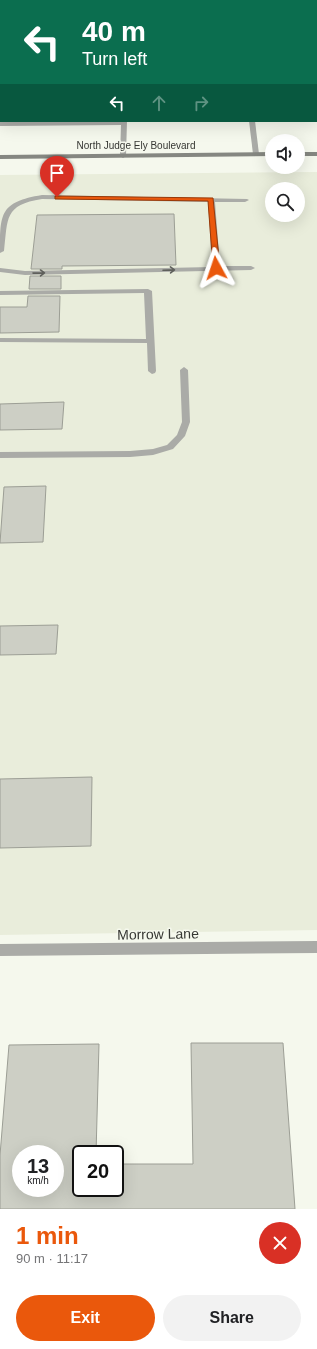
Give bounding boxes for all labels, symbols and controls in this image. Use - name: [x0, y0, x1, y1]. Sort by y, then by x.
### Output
- icon: left: [16, 16, 68, 68]
- text: 40 m: [82, 16, 146, 47]
- text: Turn left: [82, 49, 147, 69]
- icon: left: [106, 92, 128, 114]
- icon: ahead: [148, 92, 170, 114]
- icon: right: [190, 92, 212, 114]
- map controls: [265, 134, 305, 222]
- button: sound: [265, 134, 305, 174]
- street label: North Judge Ely Boulevard: [77, 140, 195, 151]
- pin: [40, 156, 74, 197]
- icon: arrive: [46, 162, 68, 184]
- button: search: [265, 182, 305, 222]
- position arrow: [195, 247, 237, 289]
- one-way arrow: [162, 266, 175, 274]
- one-way arrow: [32, 269, 45, 277]
- street label: Morrow Lane: [117, 925, 199, 943]
- speed limit sign: 20: [72, 1145, 124, 1197]
- text: 13: [27, 1155, 49, 1177]
- text: km/h: [27, 1175, 49, 1186]
- text: 1 min: [16, 1222, 79, 1249]
- button: close: [259, 1222, 301, 1264]
- text: 90 m · 11:17: [16, 1251, 88, 1266]
- button: Exit: [16, 1295, 155, 1341]
- button: Share: [163, 1295, 301, 1341]

